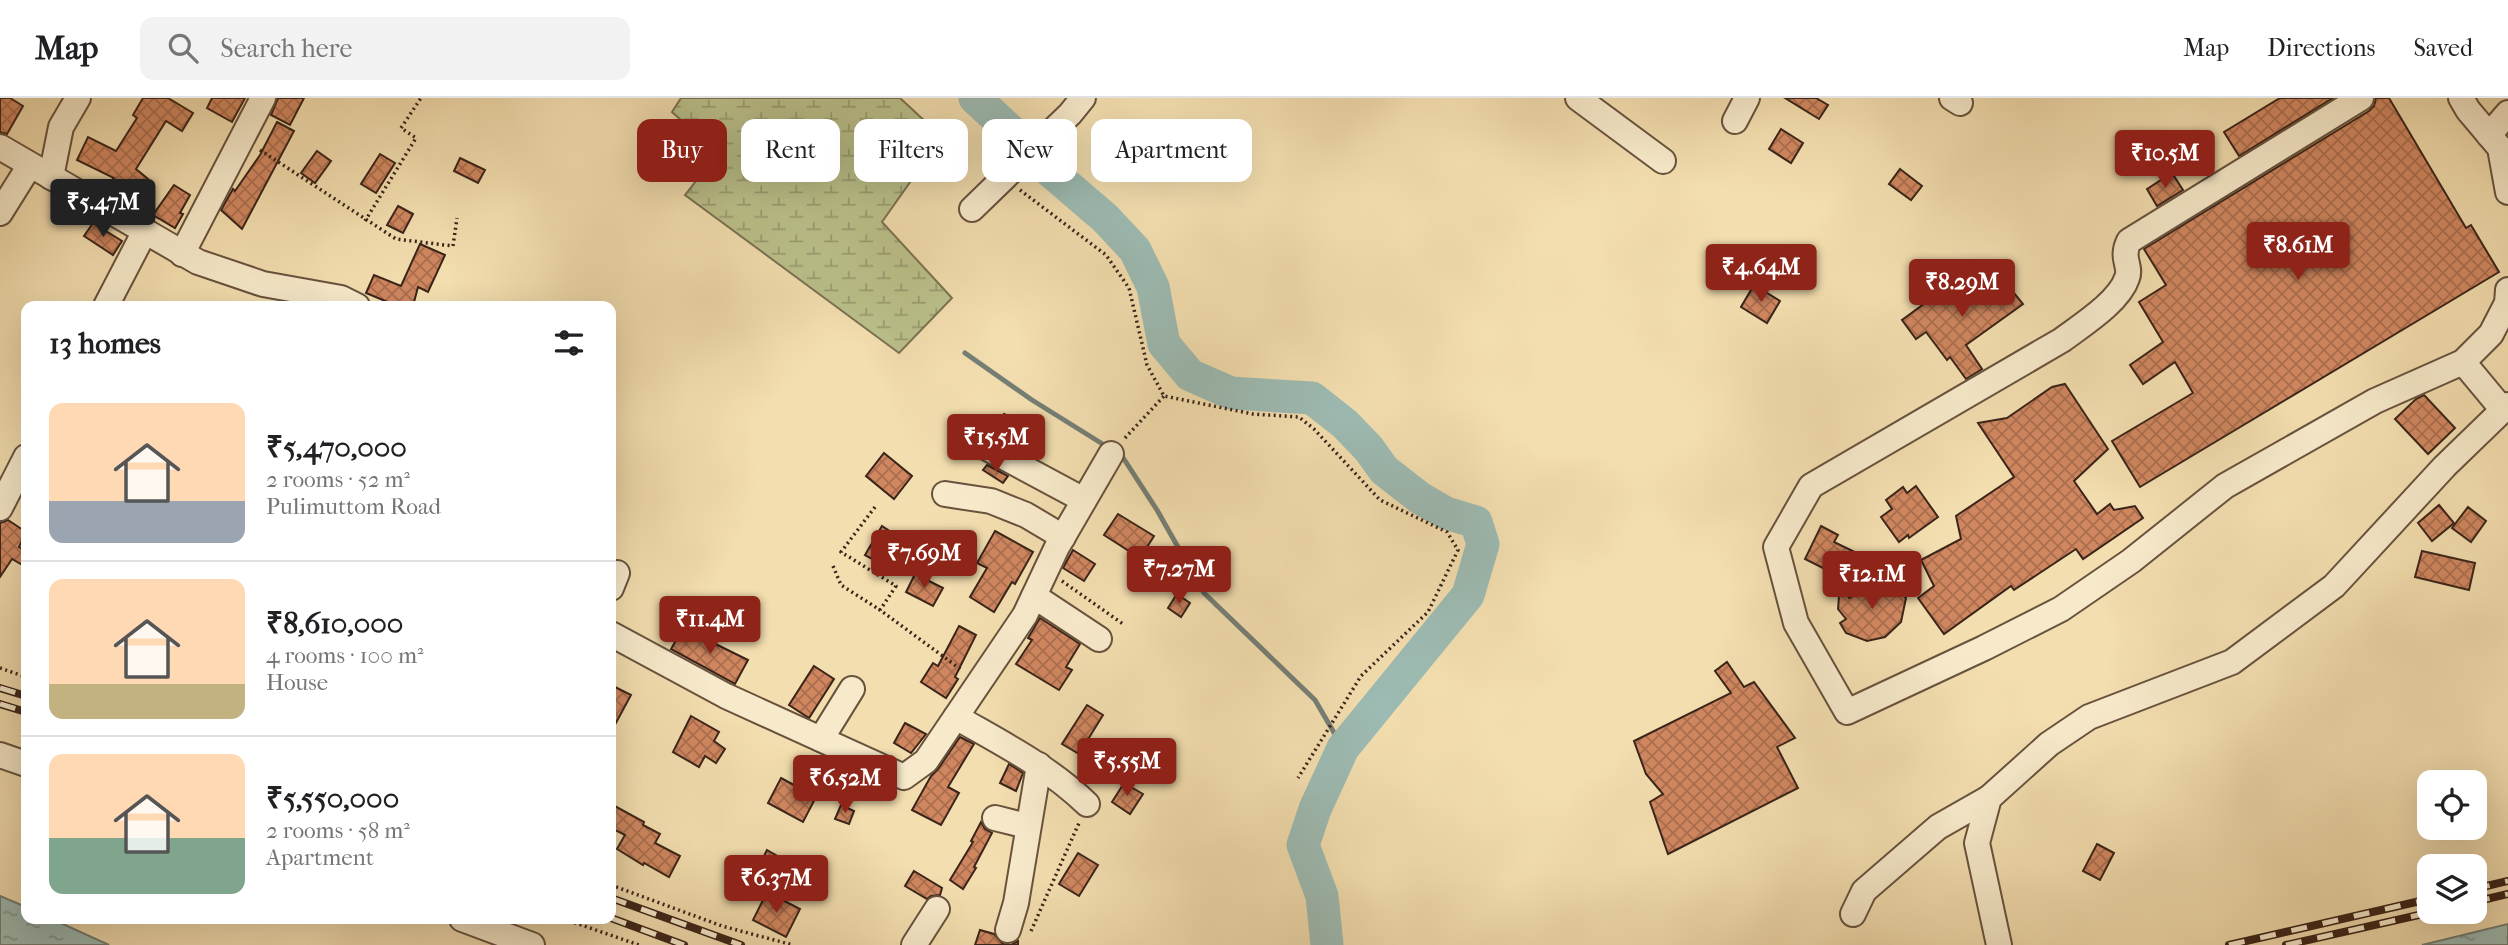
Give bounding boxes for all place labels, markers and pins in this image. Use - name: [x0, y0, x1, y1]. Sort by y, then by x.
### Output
- pin: ₹10.5M: [2108, 130, 2222, 190]
- pin: ₹5.47M: [46, 180, 160, 239]
- pin: ₹8.61M: [2241, 222, 2355, 282]
- pin: ₹4.64M: [1704, 244, 1818, 304]
- pin: ₹8.29M: [1905, 260, 2019, 319]
- pin: ₹15.5M: [939, 414, 1053, 474]
- pin: ₹7.69M: [867, 531, 981, 590]
- pin: ₹7.27M: [1122, 546, 1236, 606]
- pin: ₹12.1M: [1815, 552, 1929, 611]
- pin: ₹11.4M: [653, 596, 767, 656]
- pin: ₹5.55M: [1070, 738, 1184, 798]
- pin: ₹6.52M: [788, 756, 902, 815]
- pin: ₹6.37M: [719, 856, 833, 915]

